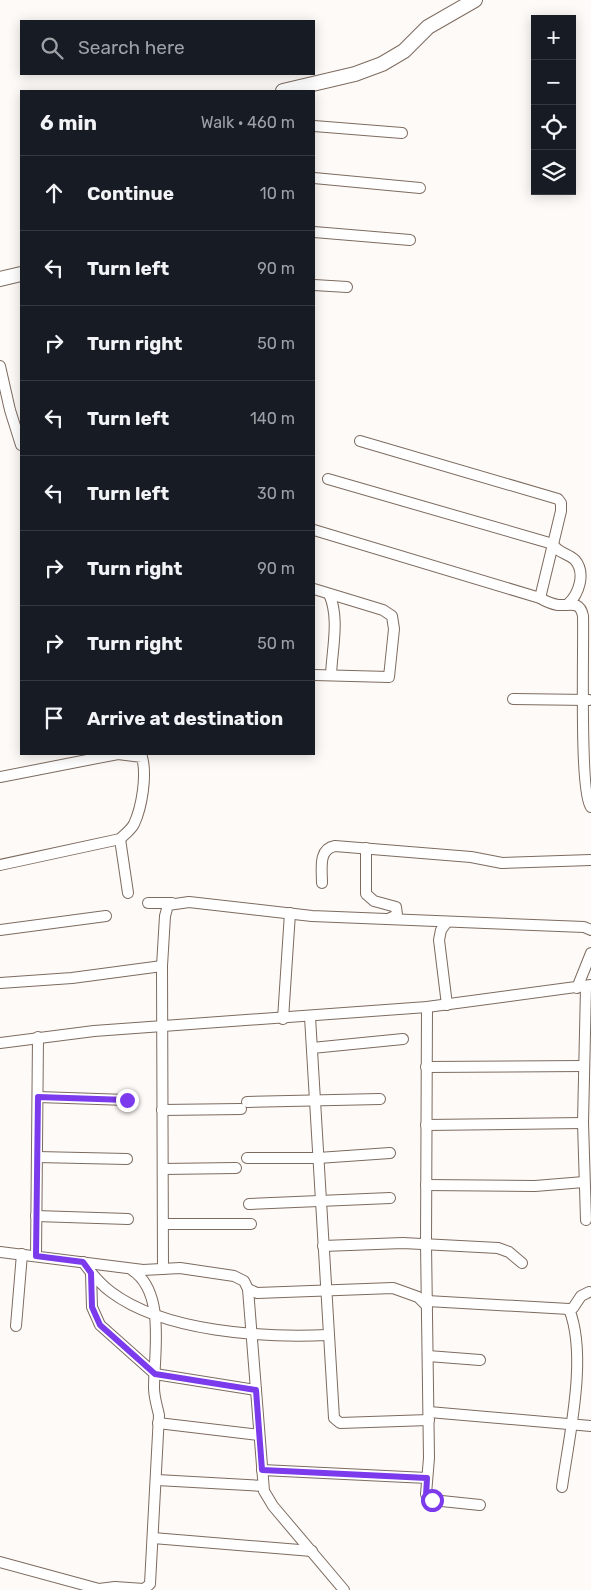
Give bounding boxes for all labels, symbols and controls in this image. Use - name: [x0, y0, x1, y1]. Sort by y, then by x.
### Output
- map controls: [531, 15, 576, 195]
- button: +: [531, 15, 576, 60]
- search box: [20, 20, 315, 75]
- icon: search: [38, 34, 66, 62]
- text: Search here: [78, 36, 185, 59]
- button: −: [531, 60, 576, 105]
- button: locate: [531, 105, 576, 150]
- text: 6 min: [40, 110, 97, 135]
- text: Walk · 460 m: [201, 113, 295, 132]
- button: layers: [531, 150, 576, 195]
- icon: ahead: [40, 179, 68, 207]
- text: Continue: [87, 182, 174, 205]
- text: 10 m: [260, 184, 295, 203]
- icon: left: [40, 254, 68, 282]
- text: Turn left: [87, 257, 169, 280]
- text: 90 m: [257, 259, 295, 278]
- icon: right: [40, 329, 68, 357]
- text: Turn right: [87, 332, 182, 355]
- text: 50 m: [257, 334, 295, 353]
- icon: left: [40, 404, 68, 432]
- text: Turn left: [87, 407, 169, 430]
- text: 140 m: [250, 409, 295, 428]
- icon: left: [40, 479, 68, 507]
- text: Turn left: [87, 482, 169, 505]
- text: 30 m: [257, 484, 295, 503]
- icon: right: [40, 554, 68, 582]
- text: Turn right: [87, 557, 182, 580]
- text: 90 m: [257, 559, 295, 578]
- icon: right: [40, 629, 68, 657]
- text: Turn right: [87, 632, 182, 655]
- text: 50 m: [257, 634, 295, 653]
- icon: arrive: [40, 704, 68, 732]
- text: Arrive at destination: [87, 707, 283, 730]
- route end: [116, 1089, 139, 1112]
- route start: [421, 1489, 444, 1512]

